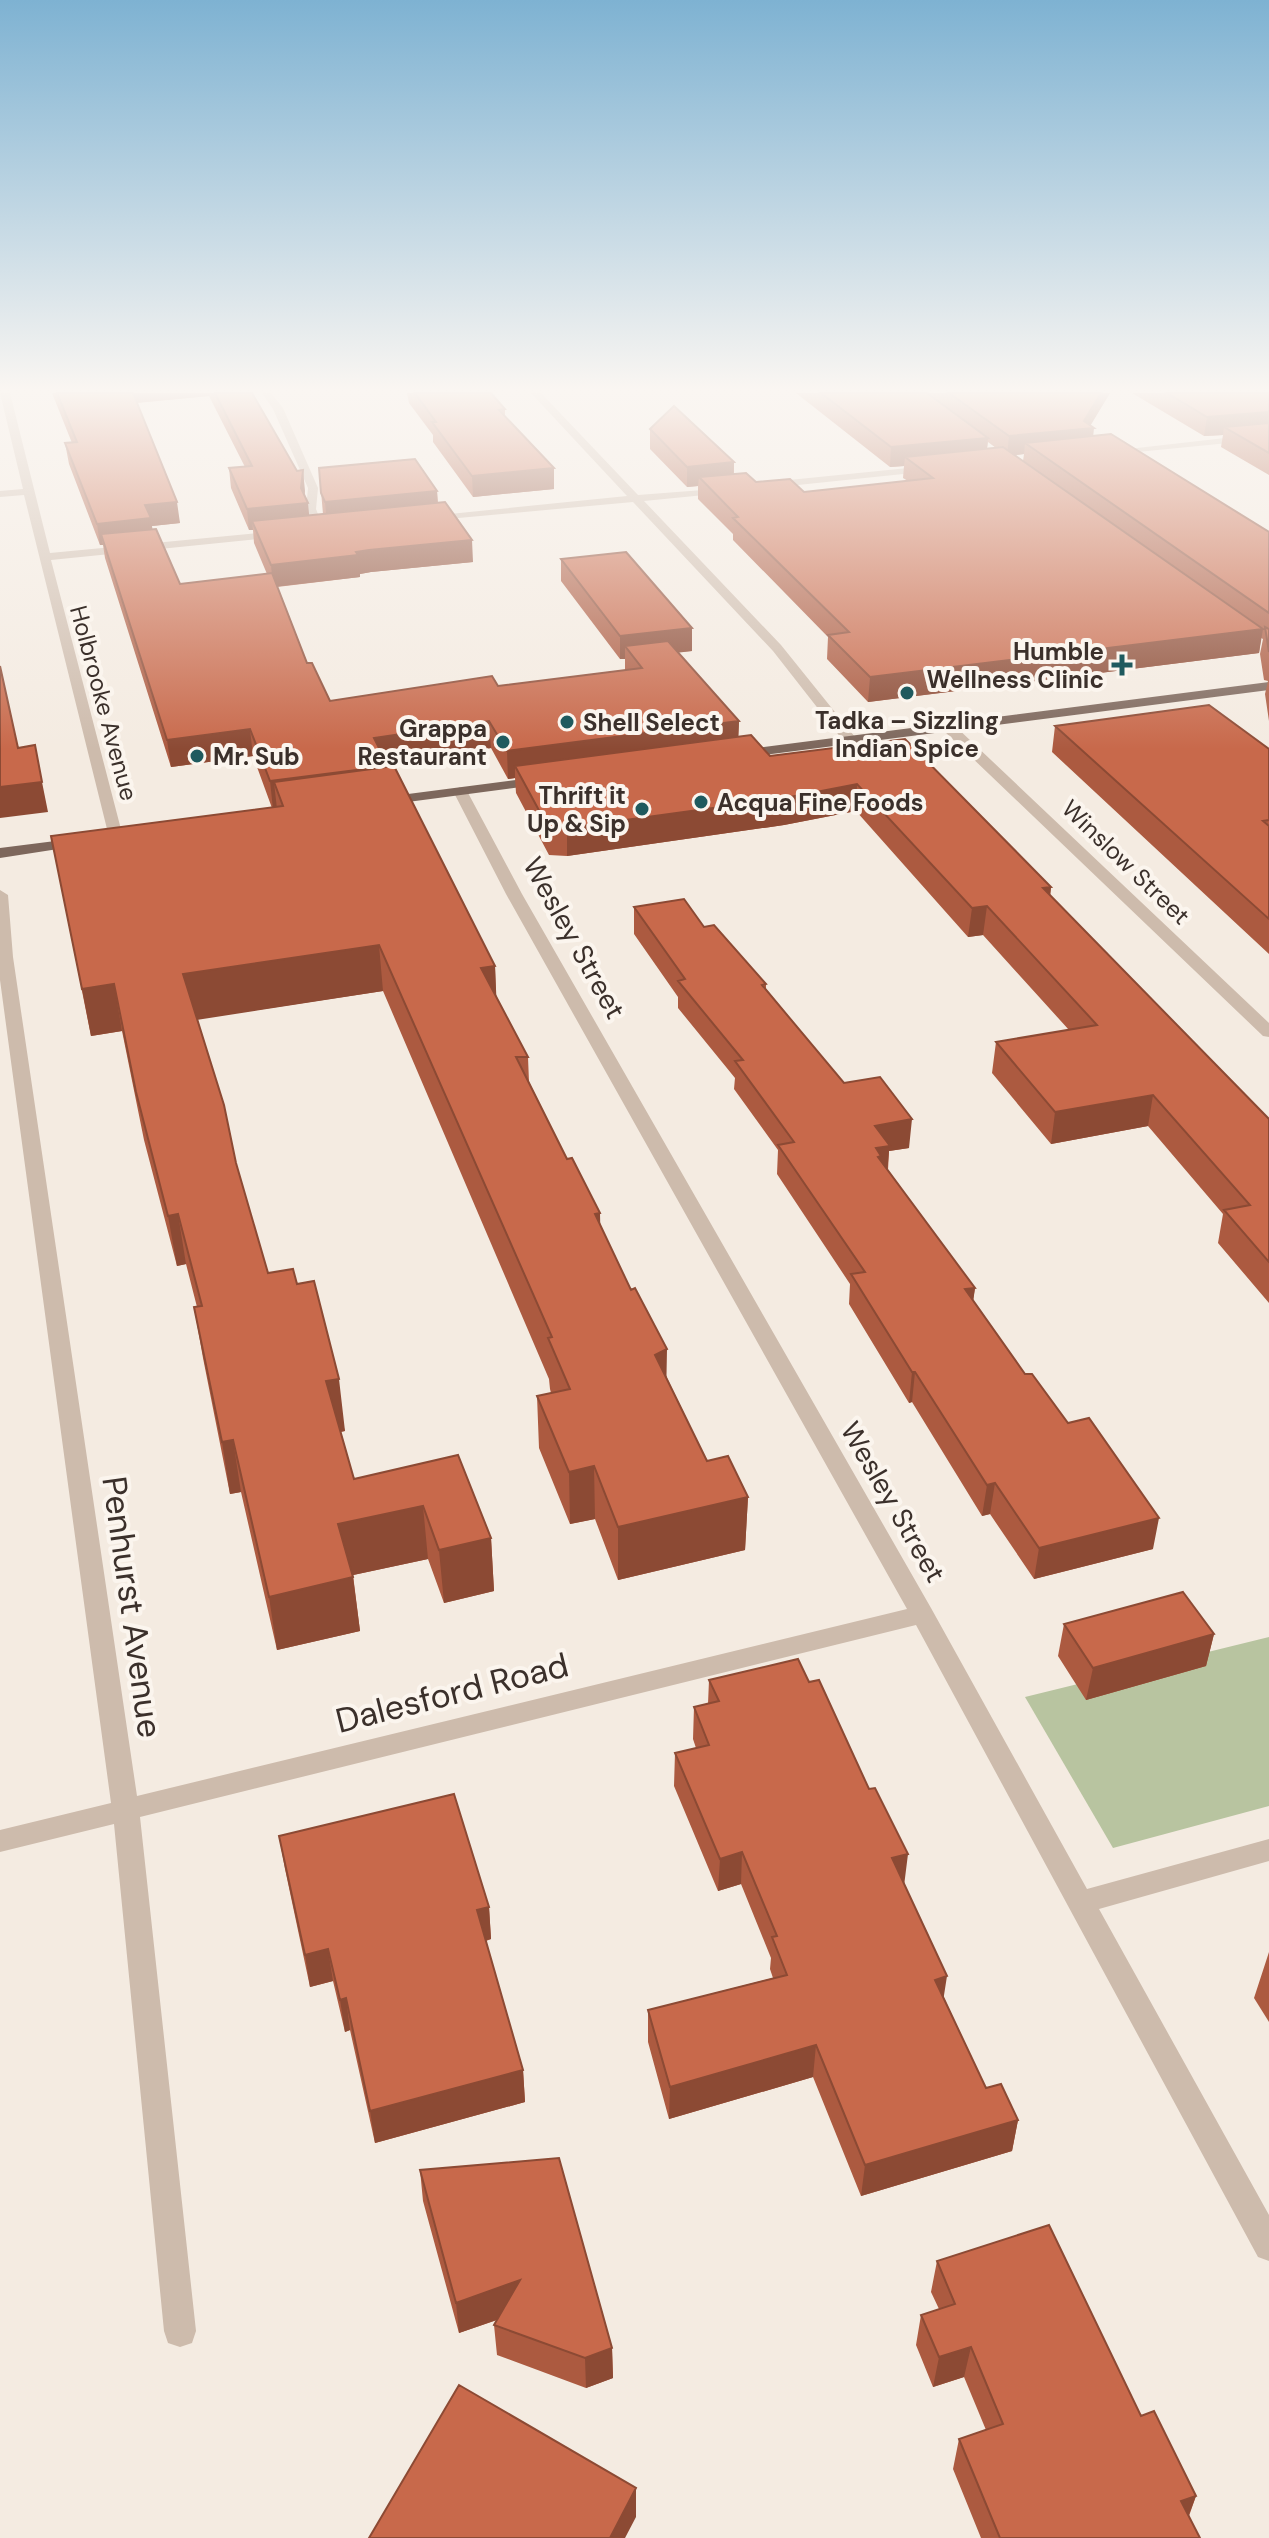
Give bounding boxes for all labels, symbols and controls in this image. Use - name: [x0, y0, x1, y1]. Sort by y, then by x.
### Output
- street label: Holbrooke Avenue: [63, 602, 145, 804]
- place label: Humble Wellness Clinic: [927, 636, 1104, 695]
- marker: Humble Wellness Clinic: [1111, 654, 1133, 676]
- marker: Tadka – Sizzling Indian Spice: [898, 684, 916, 702]
- place label: Tadka – Sizzling Indian Spice: [815, 705, 999, 764]
- place label: Shell Select: [583, 707, 720, 738]
- place label: Grappa Restaurant: [357, 713, 487, 772]
- marker: Shell Select: [558, 713, 576, 731]
- marker: Grappa Restaurant: [494, 733, 512, 751]
- place label: Mr. Sub: [213, 741, 300, 772]
- marker: Mr. Sub: [188, 747, 206, 765]
- place label: Thrift it Up & Sip: [527, 780, 626, 839]
- place label: Acqua Fine Foods: [717, 787, 924, 818]
- marker: Acqua Fine Foods: [692, 793, 710, 811]
- street label: Winslow Street: [1055, 793, 1197, 931]
- marker: Thrift it Up & Sip: [633, 800, 651, 818]
- street label: Wesley Street: [514, 850, 634, 1026]
- street label: Wesley Street: [832, 1415, 954, 1589]
- street label: Penhurst Avenue: [91, 1473, 173, 1741]
- street label: Dalesford Road: [331, 1642, 573, 1744]

